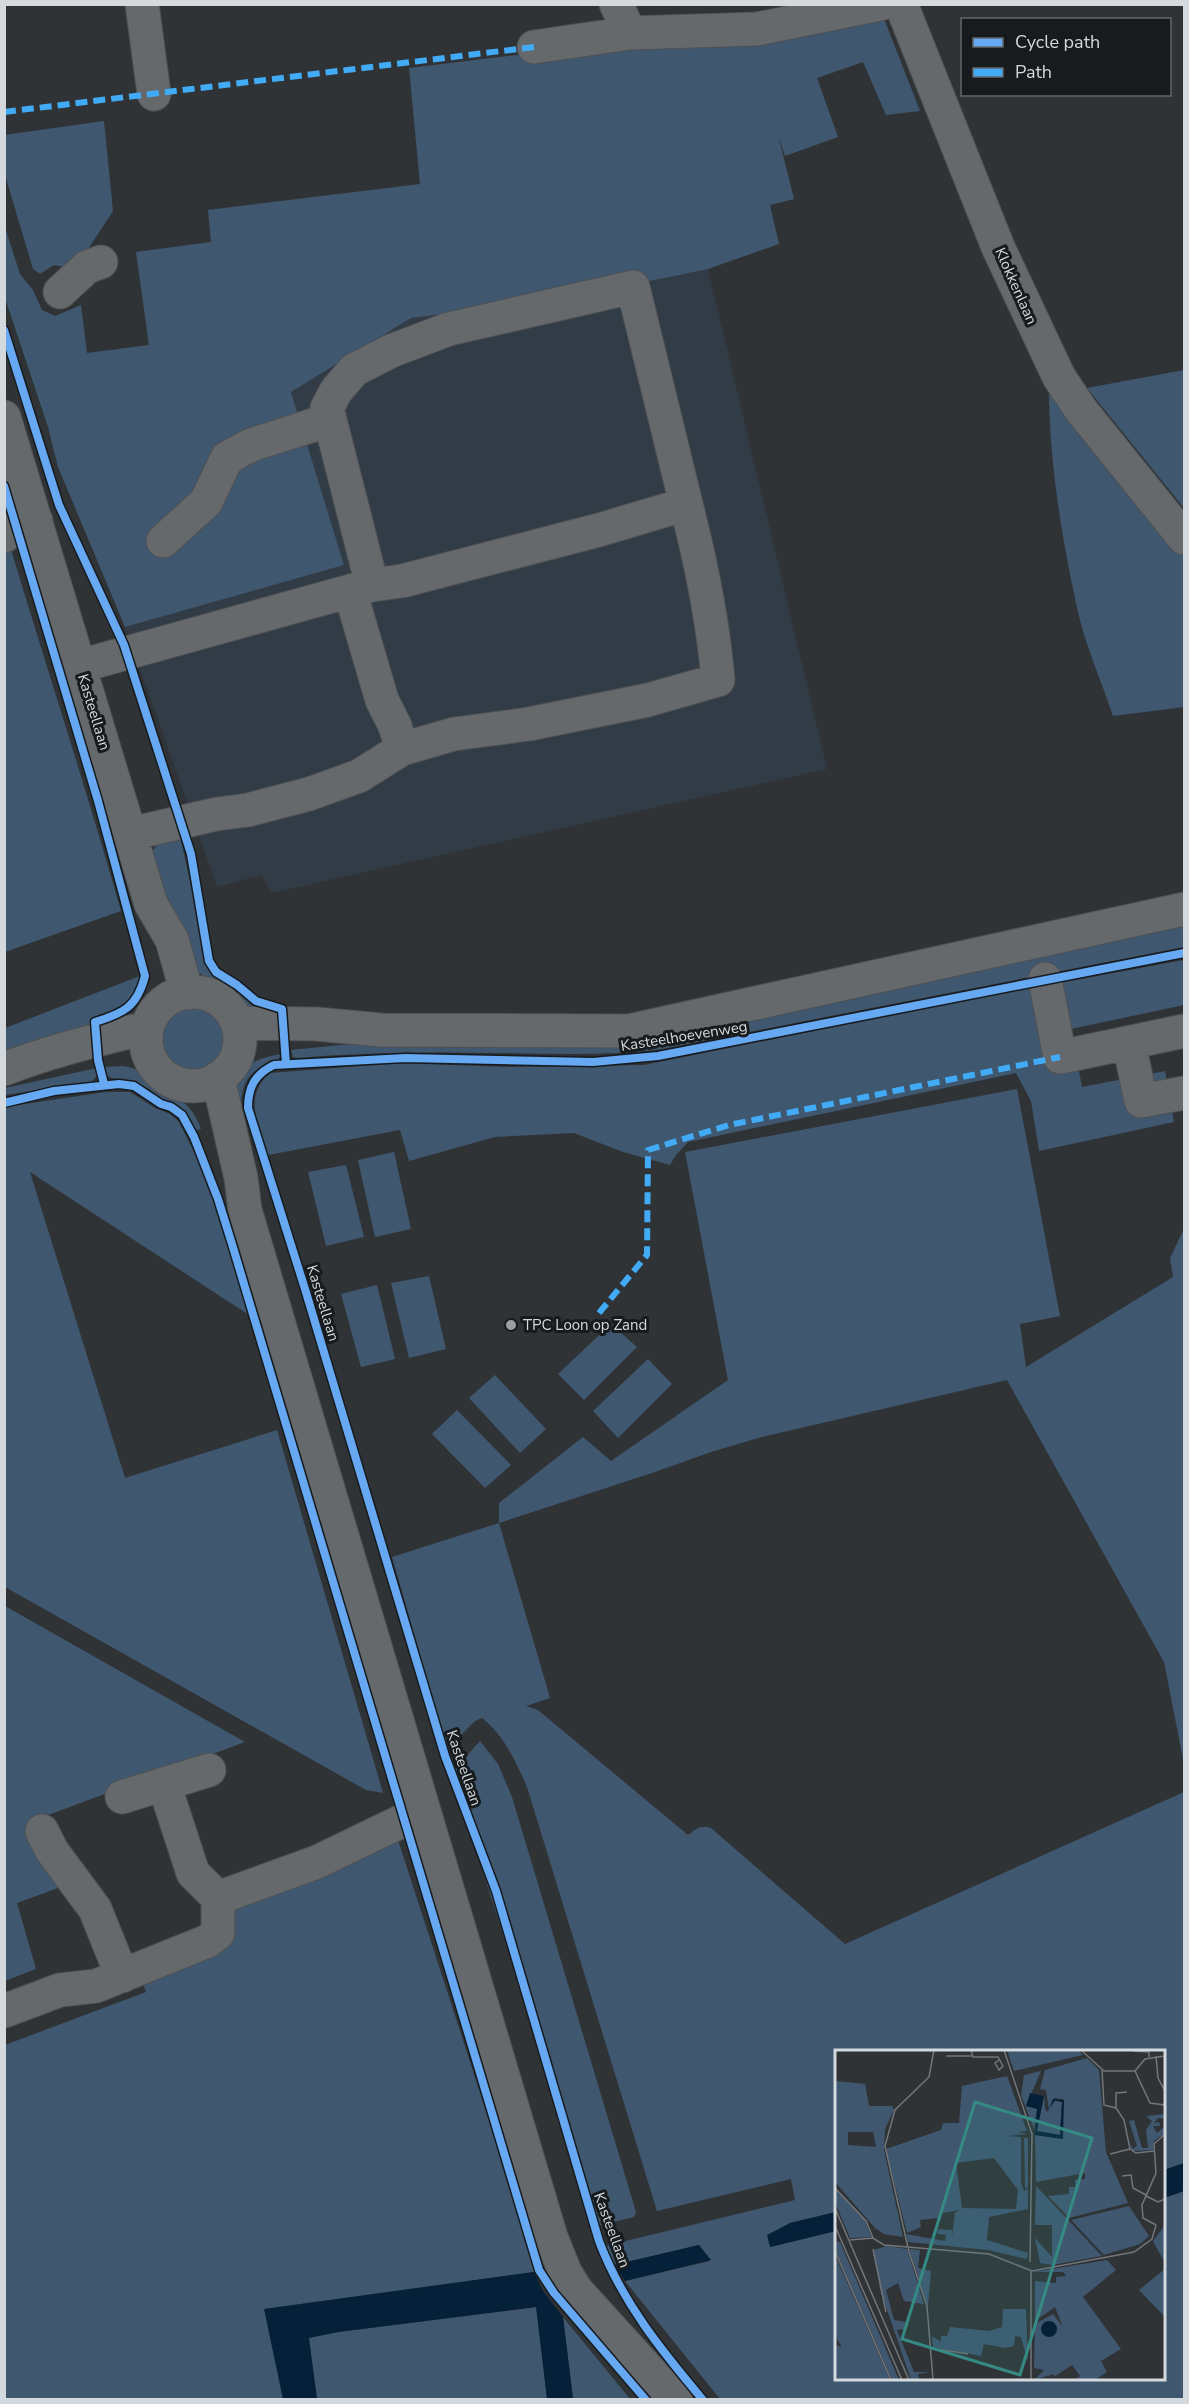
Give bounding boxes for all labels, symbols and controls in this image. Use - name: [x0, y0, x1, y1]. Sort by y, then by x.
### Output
- legend: [961, 18, 1171, 96]
- text: Cycle path: [1015, 30, 1100, 54]
- text: Path: [1015, 60, 1052, 84]
- street label: Klokkenlaan: [990, 244, 1042, 328]
- street label: Kasteellaan: [73, 671, 115, 753]
- street label: Kasteelhoevenweg: [619, 1016, 749, 1056]
- street label: Kasteellaan: [302, 1262, 344, 1344]
- place label: TPC Loon op Zand: [523, 1315, 647, 1335]
- marker: TPC Loon op Zand: [504, 1318, 518, 1332]
- street label: Kasteellaan: [442, 1727, 486, 1809]
- inset map: [835, 2050, 1165, 2380]
- street label: Kasteellaan: [589, 2190, 635, 2270]

